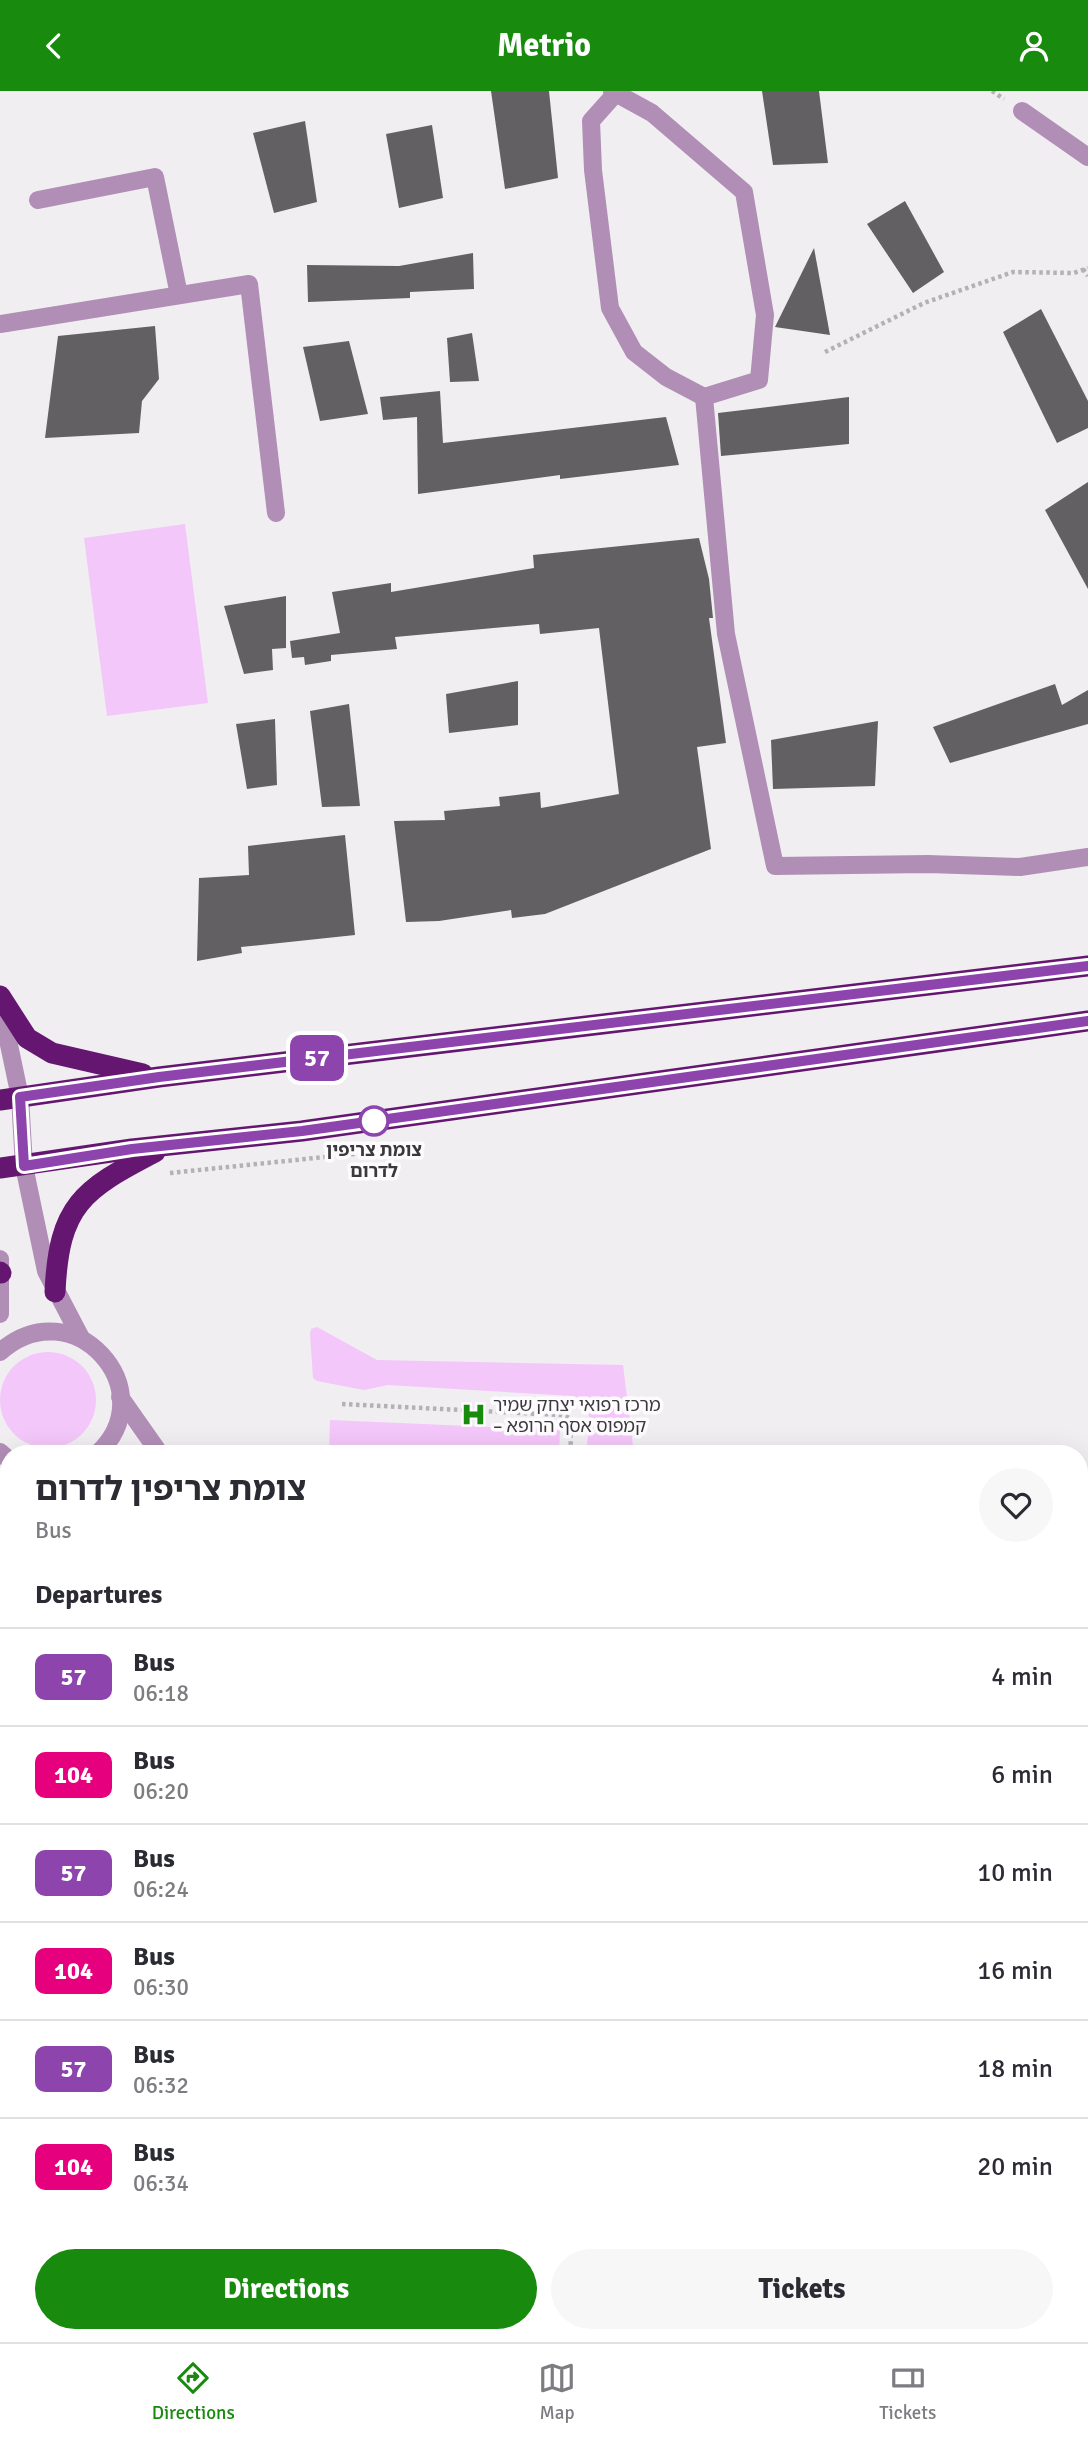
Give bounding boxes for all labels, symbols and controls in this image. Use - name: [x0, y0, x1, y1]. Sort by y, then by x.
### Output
- text: Metrio: [497, 26, 591, 65]
- icon: back: [35, 27, 73, 65]
- icon: person: [1015, 27, 1053, 65]
- line badge: 57: [286, 1035, 348, 1081]
- text: 57: [304, 1043, 330, 1073]
- marker: צומת צריפין לדרום: [359, 1106, 389, 1136]
- place label: צומת צריפין לדרום: [326, 1139, 422, 1182]
- place label: מרכז רפואי יצחק שמיר – קמפוס אסף הרופא: [493, 1394, 661, 1437]
- hospital icon: מרכז רפואי יצחק שמיר – קמפוס אסף הרופא: [459, 1401, 487, 1429]
- button: heart: [979, 1468, 1053, 1542]
- text: צומת צריפין לדרום: [35, 1469, 306, 1510]
- text: Bus: [35, 1516, 72, 1545]
- text: Departures: [35, 1579, 162, 1611]
- text: Bus: [133, 1647, 175, 1679]
- text: 4 min: [991, 1661, 1053, 1693]
- text: 57: [61, 1662, 86, 1692]
- text: 06:18: [133, 1679, 189, 1708]
- text: Bus: [133, 1745, 175, 1777]
- text: 6 min: [991, 1759, 1053, 1791]
- text: 104: [54, 1760, 93, 1790]
- text: 06:20: [133, 1777, 189, 1806]
- text: Bus: [133, 1843, 175, 1875]
- text: 10 min: [977, 1857, 1053, 1889]
- text: 57: [61, 1858, 86, 1888]
- text: 06:24: [133, 1875, 189, 1904]
- text: Bus: [133, 1941, 175, 1973]
- text: 16 min: [977, 1955, 1053, 1987]
- text: 104: [54, 1956, 93, 1986]
- text: 06:30: [133, 1973, 189, 2002]
- text: Bus: [133, 2039, 175, 2071]
- text: 18 min: [977, 2053, 1053, 2085]
- text: 57: [61, 2054, 86, 2084]
- text: 06:32: [133, 2071, 189, 2100]
- text: Bus: [133, 2137, 175, 2169]
- text: 20 min: [977, 2151, 1053, 2183]
- text: 104: [54, 2152, 93, 2182]
- text: 06:34: [133, 2169, 189, 2198]
- button: Directions: [35, 2249, 537, 2329]
- button: Tickets: [551, 2249, 1053, 2329]
- tab: Directions: [152, 2359, 235, 2425]
- tab: Map: [538, 2359, 576, 2425]
- tab: Tickets: [879, 2359, 936, 2425]

